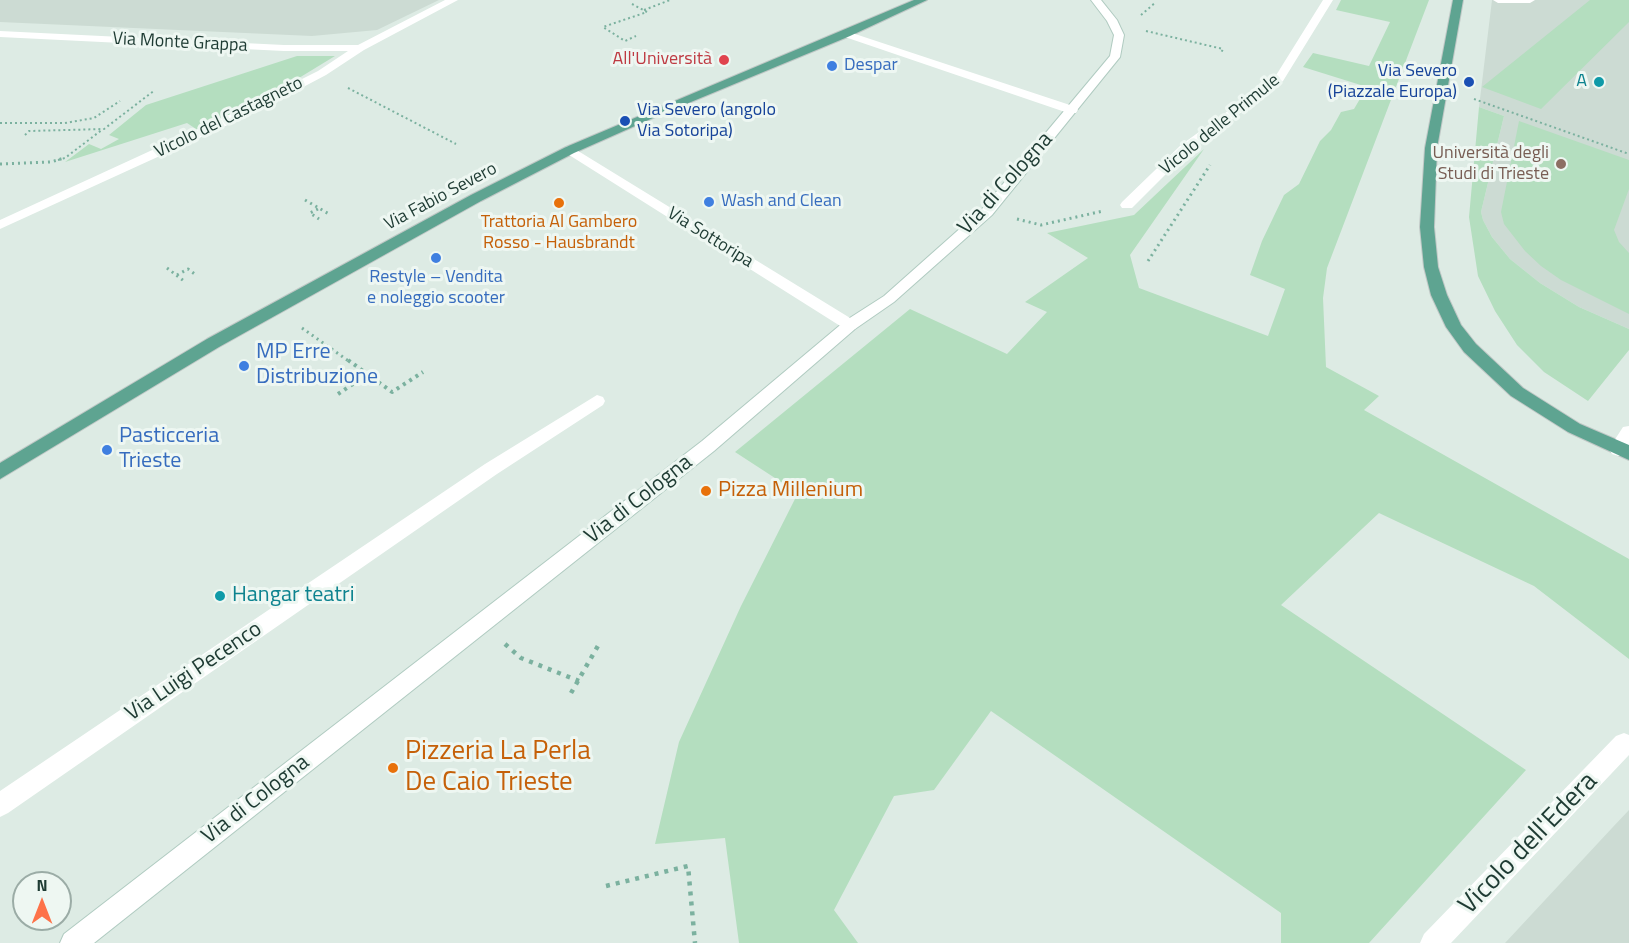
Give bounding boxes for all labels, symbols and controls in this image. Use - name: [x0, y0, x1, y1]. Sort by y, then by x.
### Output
- street label: Via Monte Grappa: [112, 29, 248, 57]
- place label: All'Università: [613, 49, 712, 71]
- marker: All'Università: [717, 53, 731, 67]
- place label: Despar: [844, 55, 898, 77]
- marker: Despar: [825, 59, 839, 73]
- place label: Via Severo (Piazzale Europa): [1328, 61, 1457, 104]
- street label: Vicolo delle Primule: [1156, 70, 1284, 180]
- place label: A: [1576, 71, 1587, 93]
- street label: Vicolo del Castagneto: [151, 73, 307, 163]
- marker: Via Severo (Piazzale Europa): [1462, 75, 1476, 89]
- marker: A: [1592, 75, 1606, 89]
- place label: Via Severo (angolo Via Sotoripa): [637, 100, 776, 142]
- marker: Via Severo (angolo Via Sotoripa): [618, 114, 632, 128]
- street label: Via di Cologna: [953, 127, 1059, 241]
- place label: Università degli Studi di Trieste: [1432, 143, 1549, 186]
- marker: Università degli Studi di Trieste: [1554, 157, 1568, 171]
- street label: Via Fabio Severo: [381, 158, 501, 236]
- place label: Wash and Clean: [721, 191, 842, 213]
- marker: Wash and Clean: [702, 195, 716, 209]
- marker: Trattoria Al Gambero Rosso - Hausbrandt: [552, 196, 566, 210]
- street label: Via Sottoripa: [663, 203, 757, 273]
- place label: Trattoria Al Gambero Rosso - Hausbrandt: [481, 212, 637, 254]
- marker: Restyle – Vendita e noleggio scooter: [429, 251, 443, 265]
- place label: Restyle – Vendita e noleggio scooter: [367, 267, 505, 310]
- place label: MP Erre Distribuzione: [256, 340, 378, 392]
- marker: MP Erre Distribuzione: [237, 359, 251, 373]
- place label: Pasticceria Trieste: [119, 424, 219, 476]
- marker: Pasticceria Trieste: [100, 443, 114, 457]
- street label: Via di Cologna: [580, 450, 698, 550]
- place label: Pizza Millenium: [718, 478, 863, 504]
- marker: Pizza Millenium: [699, 484, 713, 498]
- place label: Hangar teatri: [232, 583, 354, 609]
- marker: Hangar teatri: [213, 589, 227, 603]
- street label: Via Luigi Pecenco: [121, 617, 267, 727]
- place label: Pizzeria La Perla De Caio Trieste: [405, 736, 591, 799]
- street label: Via di Cologna: [197, 750, 315, 850]
- marker: Pizzeria La Perla De Caio Trieste: [386, 761, 400, 775]
- street label: Vicolo dell'Edera: [1453, 766, 1605, 922]
- north arrow: [12, 871, 72, 931]
- text: N: [36, 873, 48, 897]

